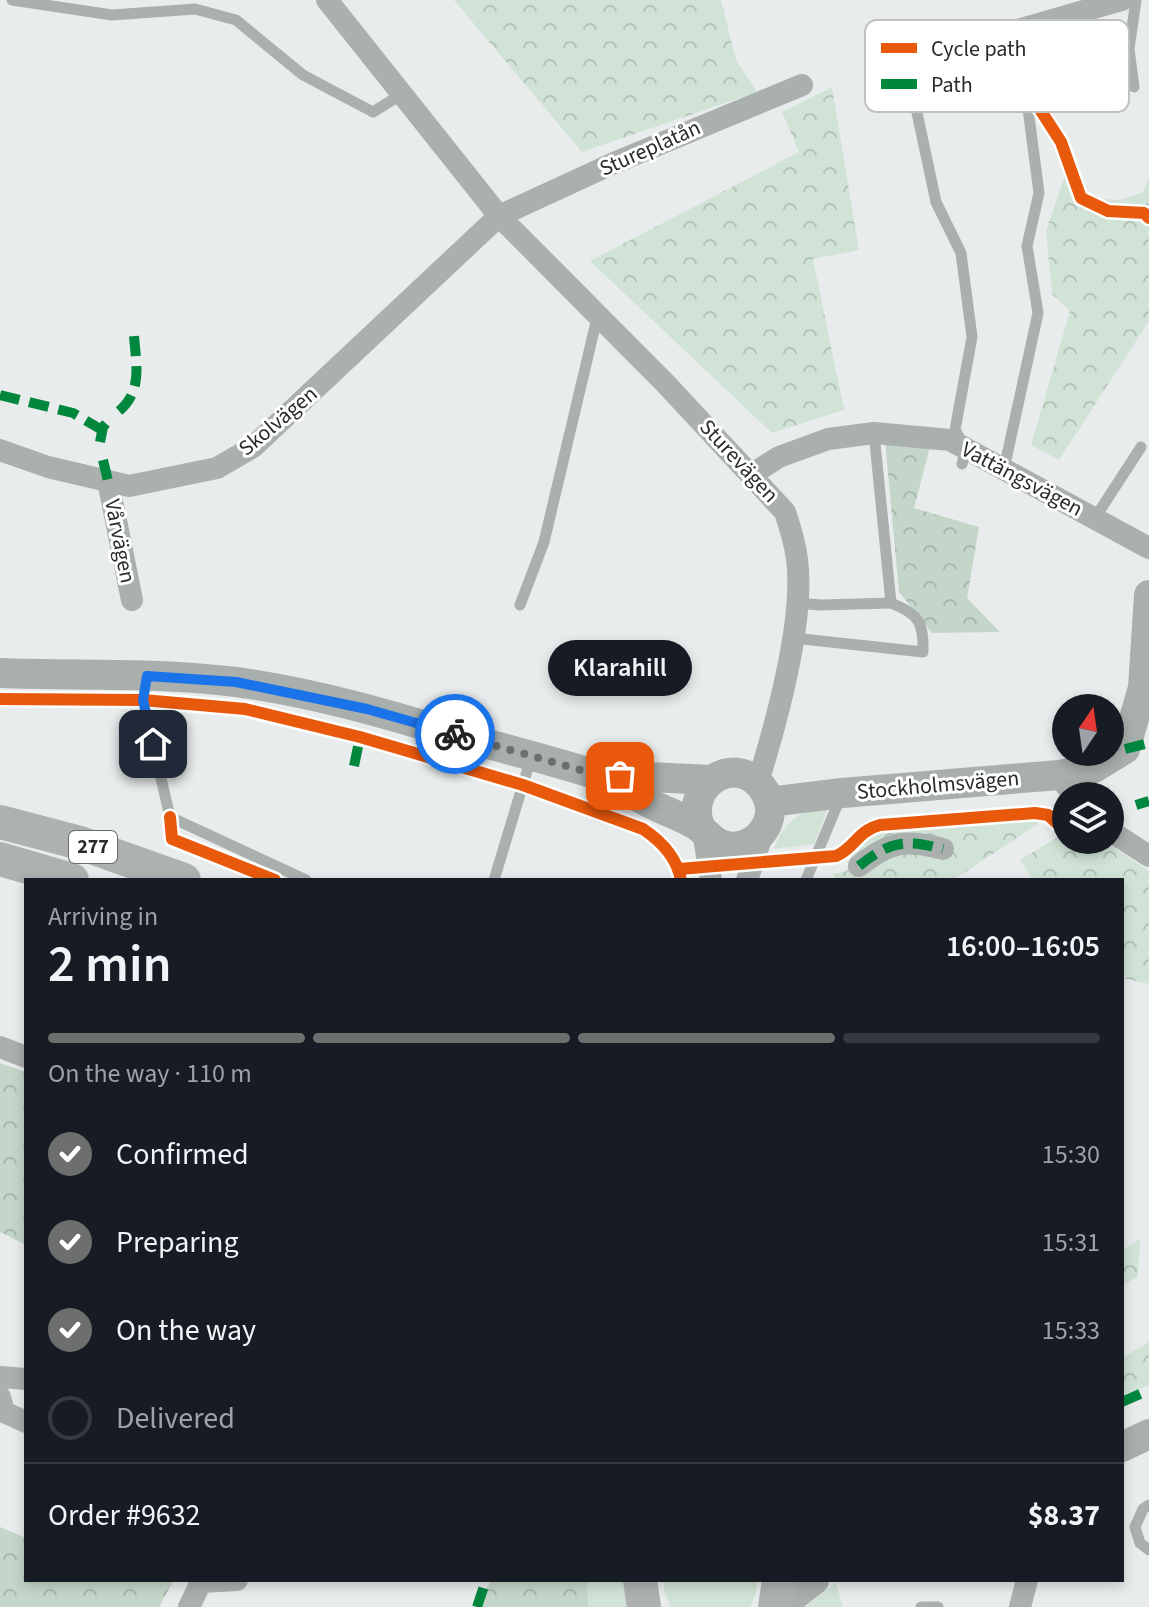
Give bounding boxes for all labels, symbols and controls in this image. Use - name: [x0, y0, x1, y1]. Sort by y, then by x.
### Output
- legend: [865, 20, 1129, 112]
- text: Cycle path: [931, 33, 1027, 65]
- text: Path: [931, 69, 973, 101]
- street label: Stureplatån: [594, 111, 706, 185]
- street label: Skolvägen: [232, 378, 324, 464]
- street label: Sturevägen: [692, 412, 786, 510]
- street label: Vattängsvägen: [955, 433, 1089, 525]
- street label: Vårvägen: [96, 496, 144, 586]
- callout: Klarahill: [548, 640, 692, 696]
- text: Klarahill: [573, 649, 667, 686]
- courier: [415, 694, 495, 774]
- north arrow: [1052, 694, 1124, 766]
- map controls: [1052, 694, 1124, 854]
- pin: [119, 710, 187, 778]
- icon: bike: [433, 712, 477, 756]
- icon: home: [131, 722, 175, 766]
- pin: [586, 742, 654, 810]
- icon: bag: [598, 754, 642, 798]
- street label: Stockholmsvägen: [856, 762, 1020, 808]
- button: layers: [1052, 782, 1124, 854]
- road number: 277: [69, 831, 117, 863]
- text: Arriving in: [48, 898, 158, 935]
- text: 16:00–16:05: [946, 925, 1100, 968]
- text: 2 min: [48, 928, 172, 1002]
- text: On the way · 110 m: [48, 1055, 252, 1092]
- icon: check: [48, 1132, 92, 1176]
- text: Confirmed: [116, 1133, 249, 1176]
- text: 15:30: [1042, 1136, 1100, 1173]
- icon: check: [48, 1220, 92, 1264]
- text: Preparing: [116, 1221, 239, 1264]
- text: 15:31: [1042, 1224, 1100, 1261]
- icon: check: [48, 1308, 92, 1352]
- text: On the way: [116, 1309, 256, 1352]
- text: 15:33: [1042, 1312, 1100, 1349]
- text: Delivered: [116, 1397, 235, 1440]
- text: Order #9632: [48, 1494, 201, 1537]
- text: $8.37: [1028, 1494, 1100, 1537]

